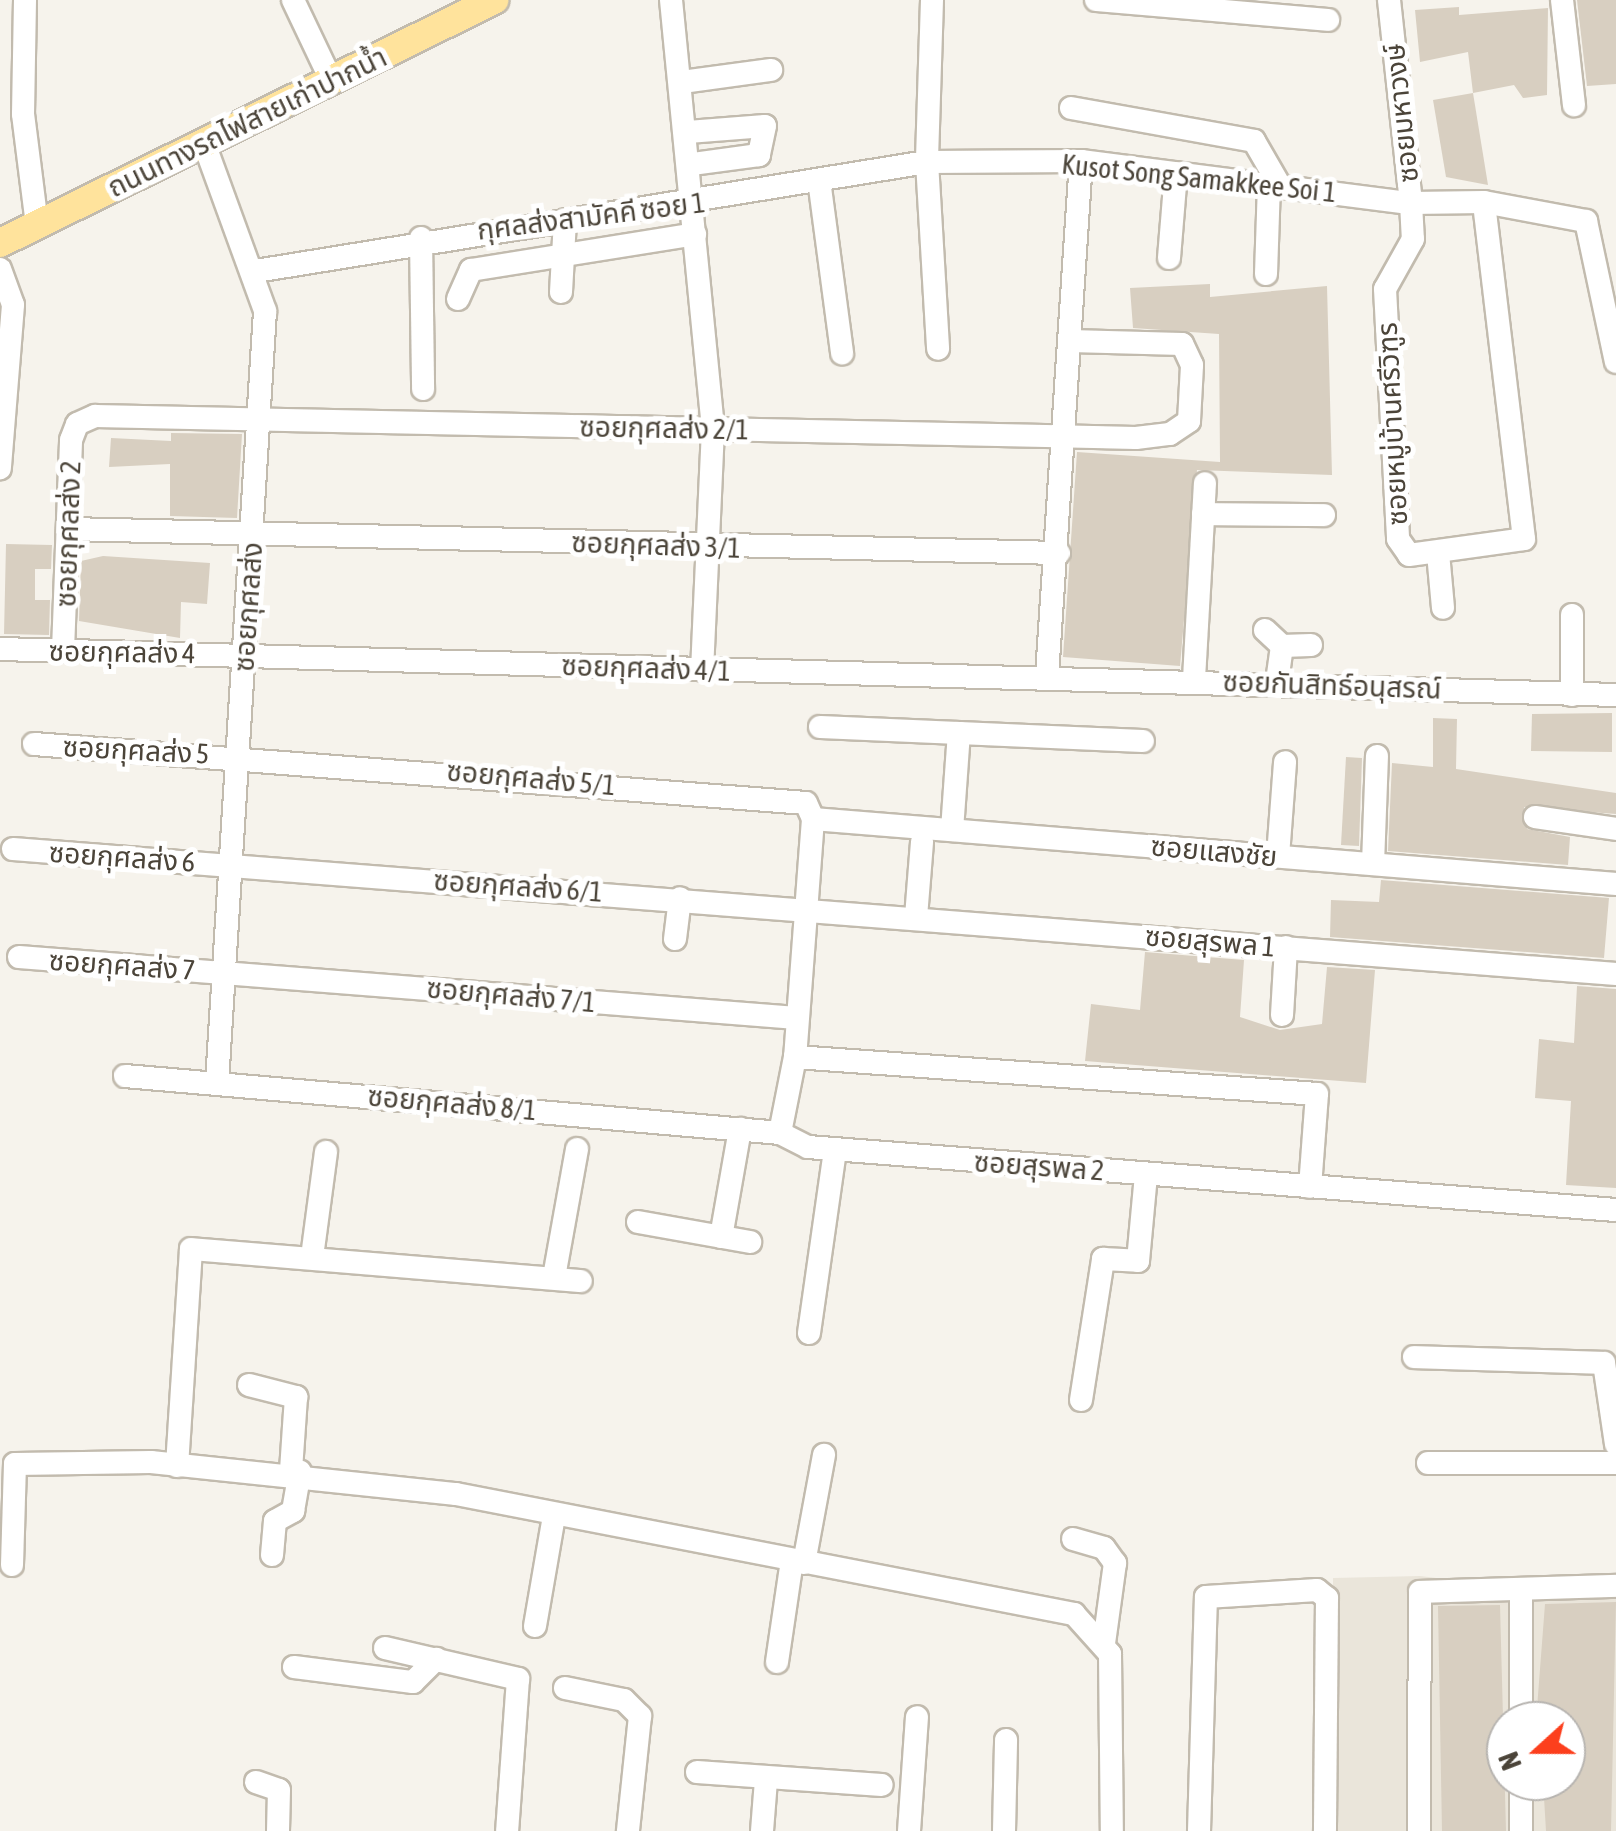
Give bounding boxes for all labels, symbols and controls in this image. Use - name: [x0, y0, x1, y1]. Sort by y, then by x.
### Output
- street label: ถนนทางรถไฟสายเก่าปากน้ำ: [102, 40, 392, 204]
- street label: ซอยมหาวงษ์: [1377, 42, 1425, 184]
- street label: Kusot Song Samakkee Soi 1: [1060, 147, 1338, 209]
- street label: กุศลส่งสามัคคี ซอย 1: [475, 185, 707, 247]
- street label: ซอยหมู่บ้านศรีวิฑูร: [1370, 321, 1414, 527]
- street label: ซอยกุศลส่ง 2/1: [579, 410, 749, 446]
- street label: ซอยกุศลส่ง 2: [49, 460, 87, 608]
- street label: ซอยกุศลส่ง 3/1: [571, 525, 741, 565]
- street label: ซอยกุศลส่ง: [227, 541, 269, 673]
- street label: ซอยกุศลส่ง 4: [48, 634, 196, 670]
- street label: ซอยกุศลส่ง 4/1: [561, 648, 731, 688]
- street label: ซอยกันสิทธ์อนุสรณ์: [1222, 664, 1442, 706]
- street label: ซอยกุศลส่ง 5: [62, 729, 210, 771]
- street label: ซอยกุศลส่ง 5/1: [445, 754, 617, 802]
- street label: ซอยแสงชัย: [1149, 829, 1279, 873]
- street label: ซอยกุศลส่ง 6: [48, 835, 196, 879]
- street label: ซอยกุศลส่ง 6/1: [432, 863, 604, 909]
- street label: ซอยสุรพล 1: [1144, 919, 1276, 963]
- street label: ซอยกุศลส่ง 7: [48, 943, 196, 987]
- street label: ซอยกุศลส่ง 7/1: [425, 971, 597, 1019]
- street label: ซอยกุศลส่ง 8/1: [366, 1079, 538, 1127]
- street label: ซอยสุรพล 2: [973, 1145, 1105, 1187]
- north arrow: [1486, 1701, 1586, 1801]
- text: N: [1492, 1748, 1528, 1774]

